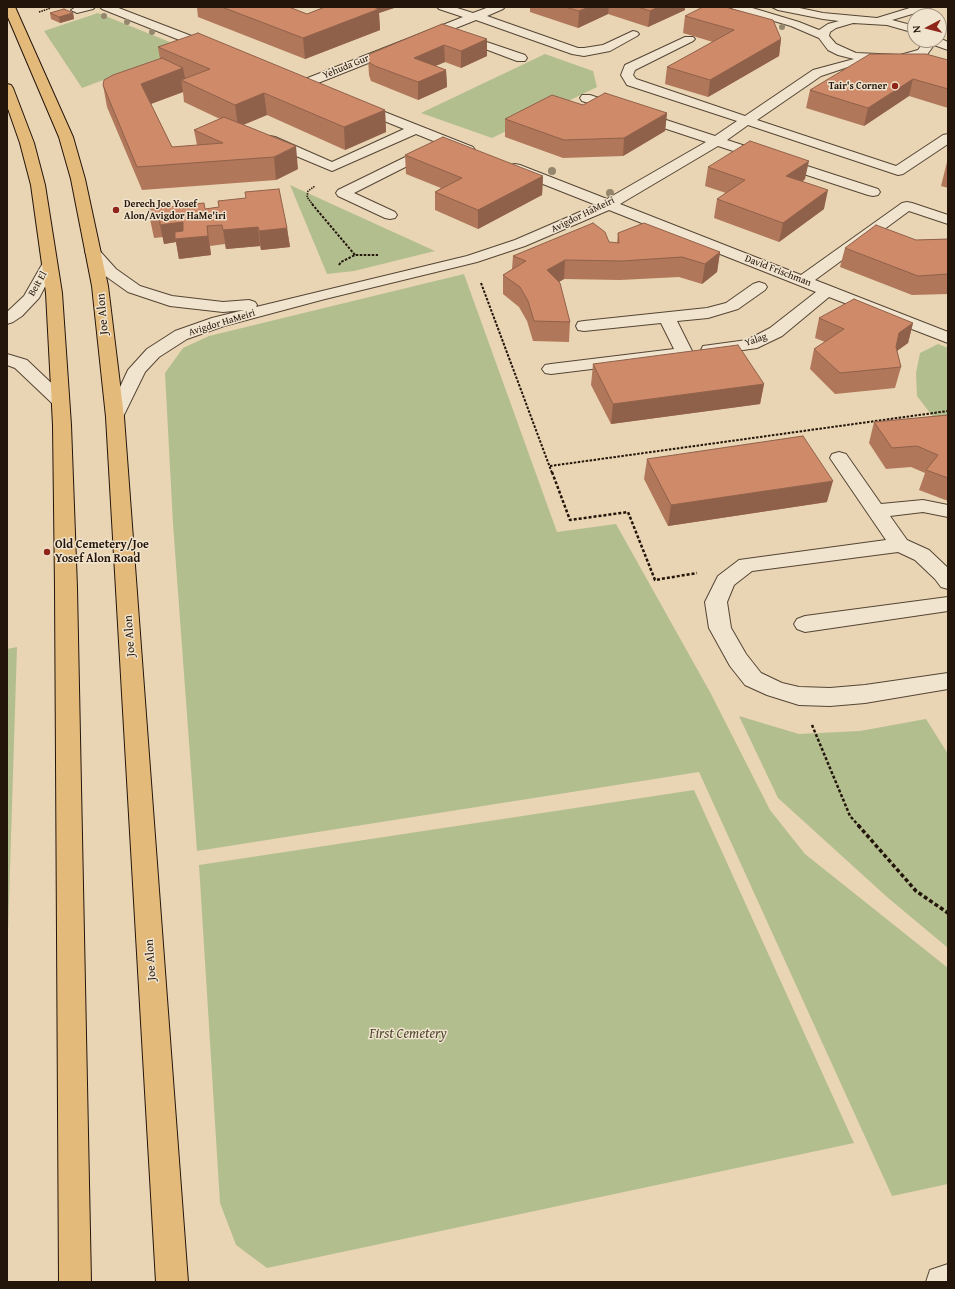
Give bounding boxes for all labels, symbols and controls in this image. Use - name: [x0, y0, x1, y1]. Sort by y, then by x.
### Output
- north arrow: [907, 8, 947, 48]
- text: N: [908, 25, 924, 34]
- street label: Yehuda Gur: [321, 52, 371, 82]
- place label: Tair's Corner: [828, 80, 887, 92]
- marker: Tair's Corner: [890, 81, 900, 91]
- street label: Avigdor HaMeiri: [549, 194, 617, 236]
- place label: Derech Joe Yosef Alon/Avigdor HaMe'iri: [124, 198, 226, 222]
- marker: Derech Joe Yosef Alon/Avigdor HaMe'iri: [111, 205, 121, 215]
- street label: David Frischman: [743, 253, 813, 289]
- street label: Beit El: [26, 269, 50, 299]
- street label: Joe Alon: [94, 293, 112, 335]
- street label: Avigdor HaMeiri: [187, 307, 257, 339]
- street label: Yalag: [743, 331, 769, 349]
- place label: Old Cemetery/Joe Yosef Alon Road: [55, 538, 149, 566]
- marker: Old Cemetery/Joe Yosef Alon Road: [42, 547, 52, 557]
- street label: Joe Alon: [121, 615, 139, 657]
- street label: Joe Alon: [142, 939, 160, 981]
- park label: First Cemetery: [369, 1026, 447, 1042]

